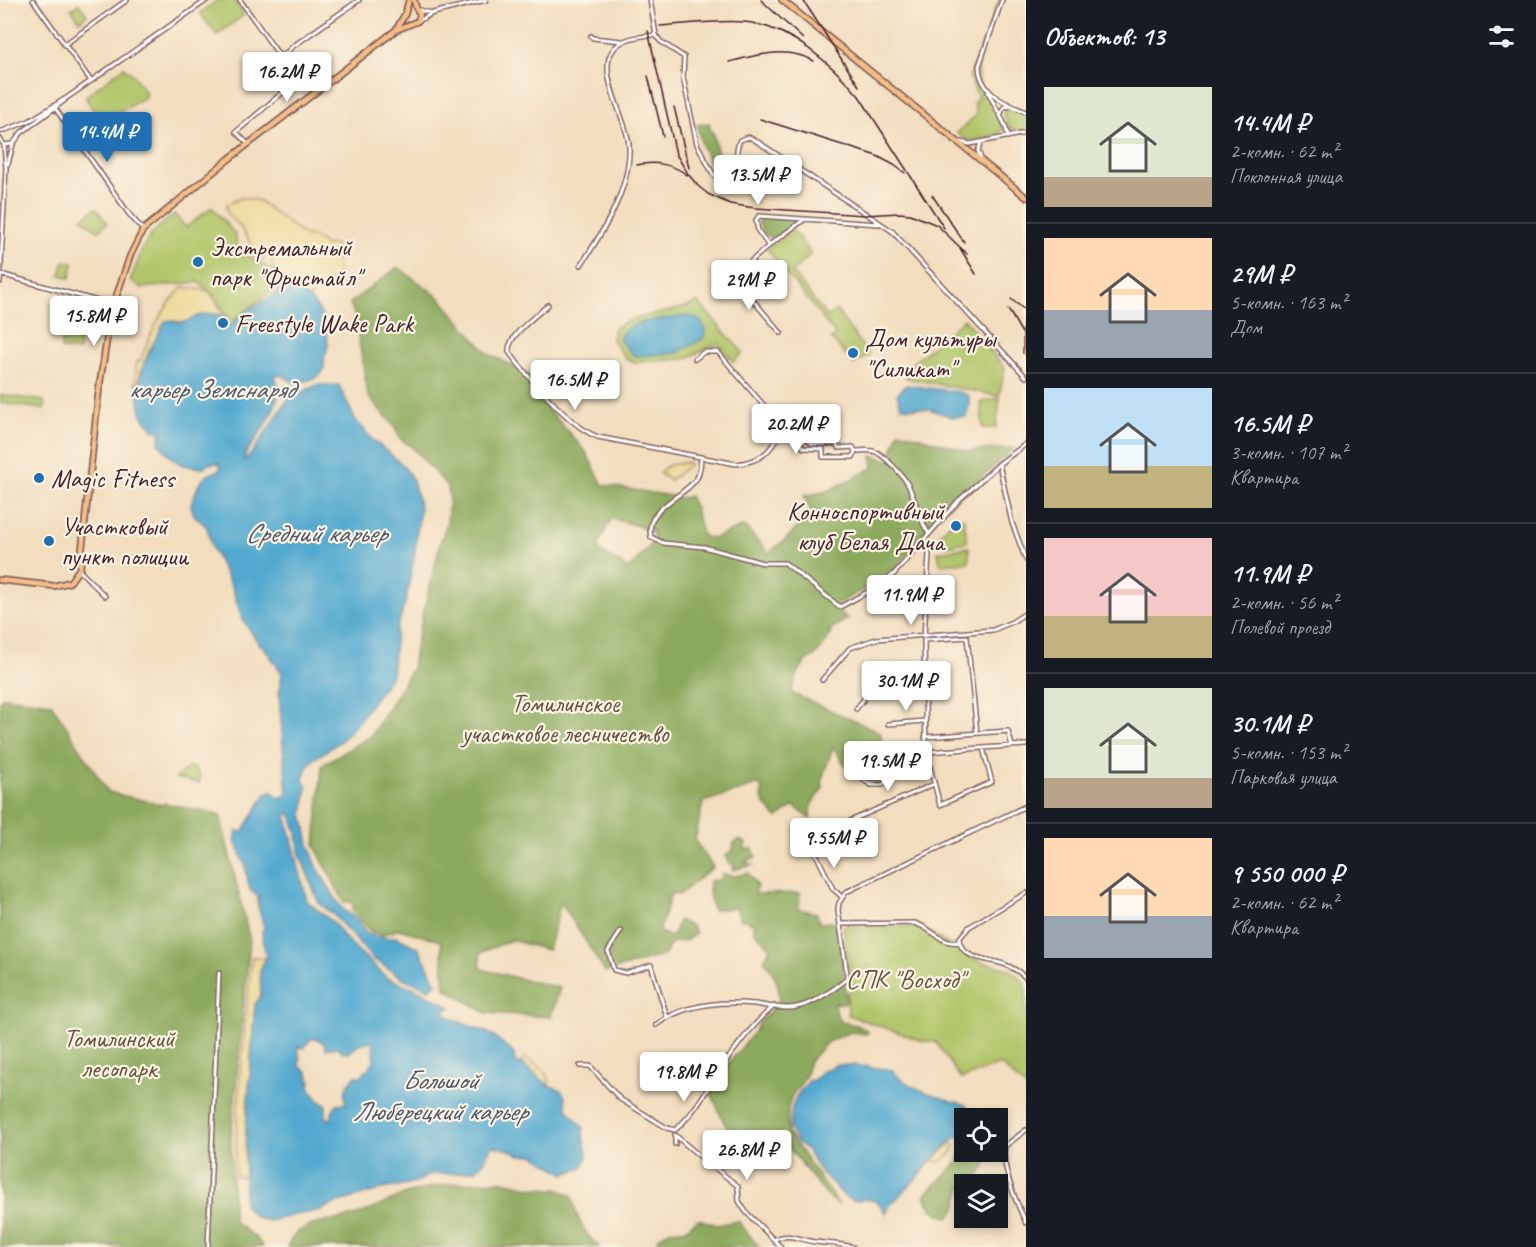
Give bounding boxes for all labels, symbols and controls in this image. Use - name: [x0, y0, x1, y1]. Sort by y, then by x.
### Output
- text: Объектов: 13: [1044, 20, 1164, 53]
- icon: filters: [1485, 20, 1518, 53]
- pin: 16.2M ₽: [232, 52, 342, 103]
- text: 16.2M ₽: [256, 59, 318, 84]
- text: 14.4M ₽: [1230, 106, 1309, 139]
- icon: home: [1092, 111, 1164, 183]
- pin: 14.4M ₽: [52, 112, 162, 163]
- text: 14.4M ₽: [77, 119, 137, 144]
- text: 2-комн. · 62 m²: [1230, 139, 1338, 164]
- pin: 13.5M ₽: [703, 155, 813, 206]
- text: 13.5M ₽: [728, 162, 788, 187]
- text: Поклонная улица: [1230, 164, 1342, 189]
- place label: Экстремальный парк "Фристайл": [210, 231, 365, 294]
- marker: Экстремальный парк "Фристайл": [191, 255, 205, 269]
- text: 29M ₽: [1230, 257, 1292, 290]
- pin: 29M ₽: [707, 260, 791, 311]
- icon: home: [1092, 262, 1164, 334]
- text: 29M ₽: [725, 267, 773, 292]
- text: 5-комн. · 163 m²: [1230, 290, 1347, 315]
- pin: 15.8M ₽: [39, 296, 149, 347]
- text: 15.8M ₽: [64, 303, 124, 328]
- place label: Freestyle Wake Park: [235, 307, 415, 340]
- text: Дом: [1230, 315, 1262, 340]
- marker: Freestyle Wake Park: [216, 316, 230, 330]
- place label: Дом культуры "Силикат": [865, 322, 998, 385]
- marker: Дом культуры "Силикат": [846, 346, 860, 360]
- pin: 16.5M ₽: [520, 360, 630, 411]
- text: 16.5M ₽: [545, 367, 605, 392]
- water label: карьер Земснаряд: [128, 372, 300, 406]
- pin: 20.2M ₽: [741, 404, 851, 455]
- text: 16.5M ₽: [1230, 407, 1309, 440]
- text: 20.2M ₽: [766, 411, 826, 436]
- icon: home: [1092, 412, 1164, 484]
- text: 3-комн. · 107 m²: [1230, 440, 1347, 465]
- place label: Magic Fitness: [51, 462, 176, 495]
- text: Квартира: [1230, 465, 1298, 490]
- marker: Magic Fitness: [32, 471, 46, 485]
- place label: Конноспортивный клуб Белая Дача: [787, 495, 946, 558]
- place label: Участковый пункт полиции: [61, 510, 189, 573]
- water label: Средний карьер: [246, 516, 389, 550]
- marker: Конноспортивный клуб Белая Дача: [949, 519, 963, 533]
- marker: Участковый пункт полиции: [42, 534, 56, 548]
- text: 11.9M ₽: [1230, 557, 1309, 590]
- icon: home: [1092, 562, 1164, 634]
- pin: 11.9M ₽: [856, 575, 966, 626]
- text: 11.9M ₽: [881, 582, 941, 607]
- text: 2-комн. · 56 m²: [1230, 590, 1338, 615]
- text: Полевой проезд: [1230, 615, 1330, 640]
- pin: 30.1M ₽: [851, 661, 961, 712]
- text: 30.1M ₽: [876, 668, 936, 693]
- park label: Томилинское участковое лесничество: [460, 687, 670, 750]
- text: 30.1M ₽: [1230, 707, 1309, 740]
- icon: home: [1092, 712, 1164, 784]
- text: 5-комн. · 153 m²: [1230, 740, 1347, 765]
- pin: 19.5M ₽: [833, 741, 943, 792]
- text: 19.5M ₽: [858, 748, 918, 773]
- text: Парковая улица: [1230, 765, 1337, 790]
- pin: 9.55M ₽: [779, 818, 889, 869]
- text: 9.55M ₽: [804, 825, 864, 850]
- text: 9 550 000 ₽: [1230, 857, 1343, 890]
- icon: home: [1092, 862, 1164, 934]
- text: 2-комн. · 62 m²: [1230, 890, 1338, 915]
- text: Квартира: [1230, 915, 1298, 940]
- park label: СПК "Восход": [846, 963, 969, 996]
- park label: Томилинский лесопарк: [63, 1022, 177, 1085]
- pin: 19.8M ₽: [629, 1052, 739, 1103]
- text: 19.8M ₽: [654, 1059, 714, 1084]
- water label: Большой Люберецкий карьер: [353, 1063, 530, 1128]
- map controls: [954, 1108, 1008, 1228]
- button: locate: [954, 1108, 1008, 1162]
- pin: 26.8M ₽: [692, 1130, 802, 1181]
- text: 26.8M ₽: [716, 1137, 778, 1162]
- button: layers: [954, 1174, 1008, 1228]

